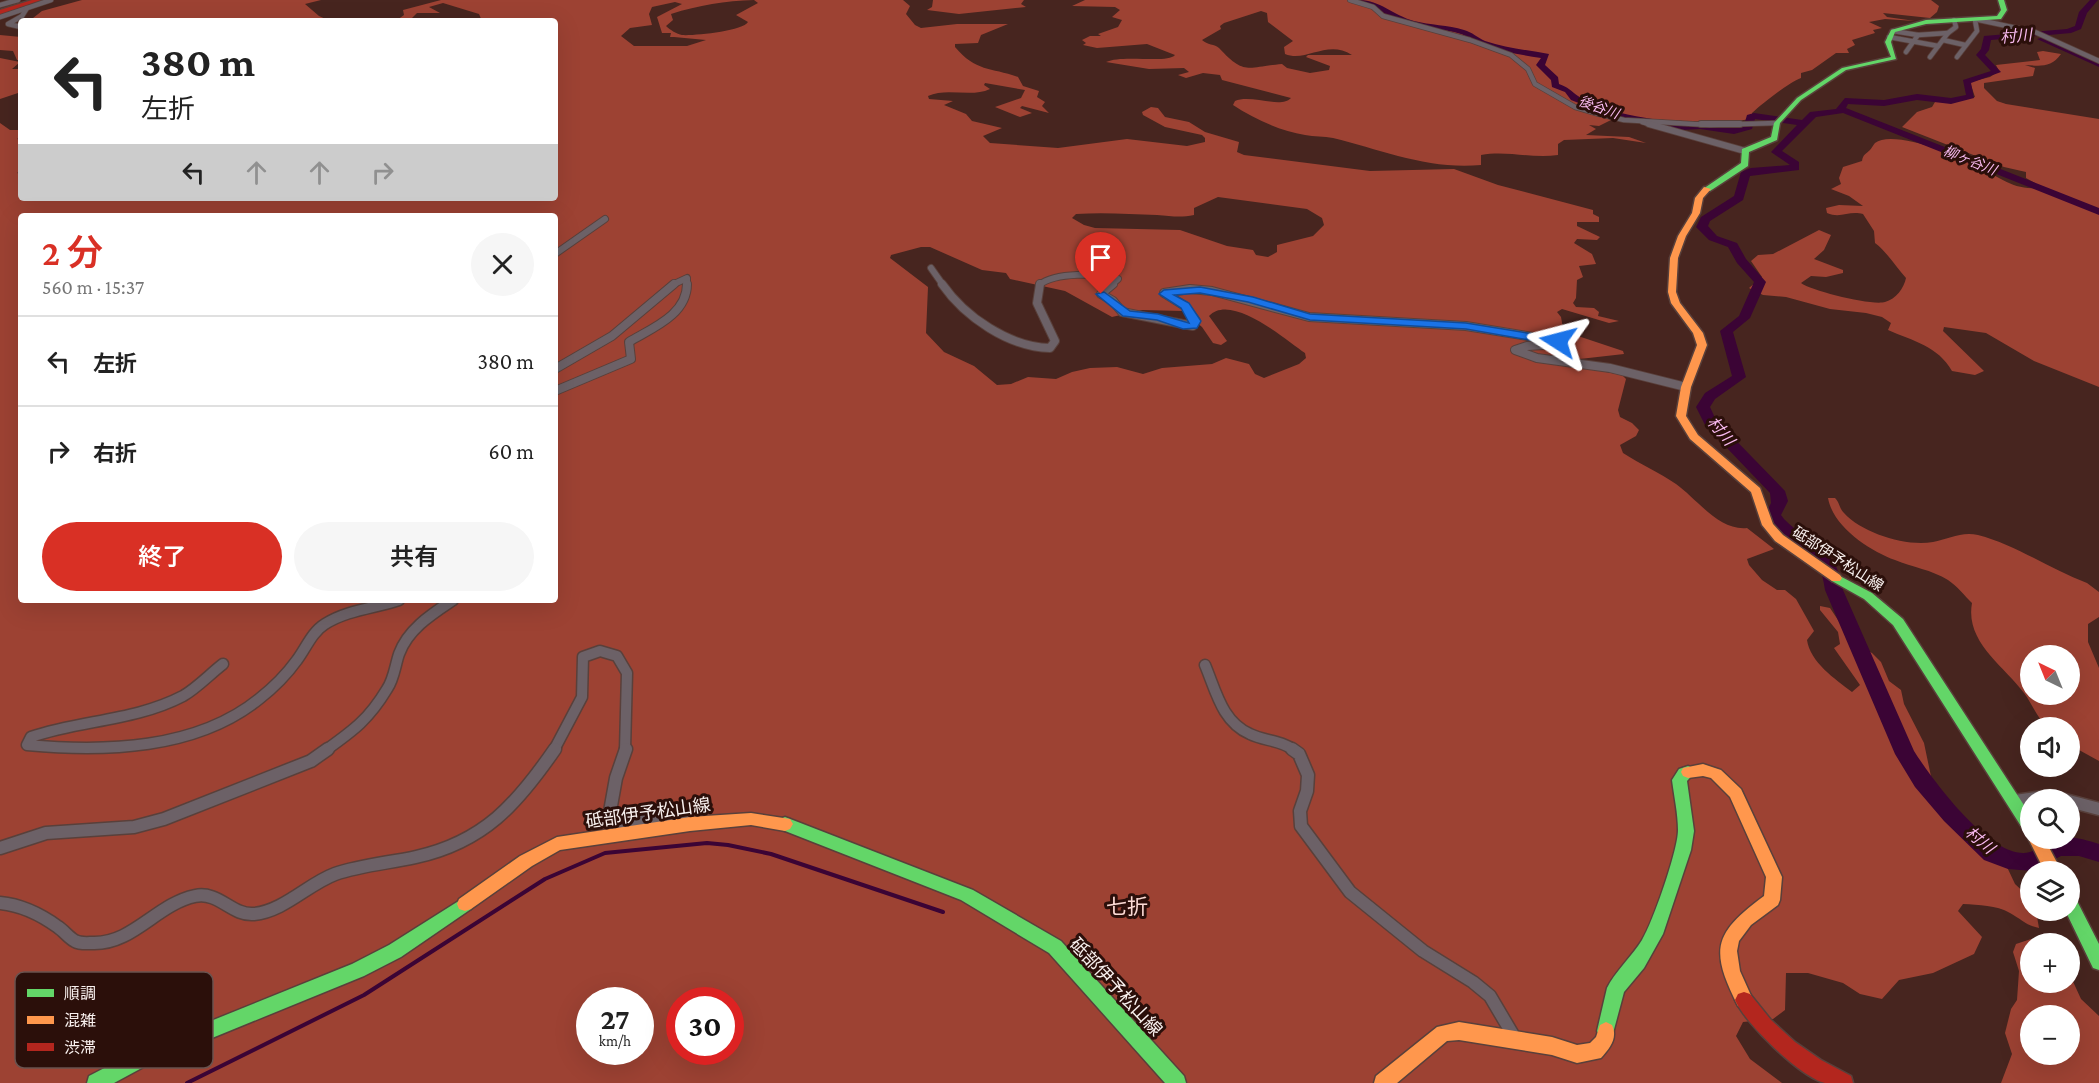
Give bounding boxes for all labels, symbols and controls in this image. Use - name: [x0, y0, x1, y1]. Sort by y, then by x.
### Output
- water label: 村川: [1999, 26, 2035, 46]
- text: 380 m: [141, 38, 255, 85]
- icon: left: [42, 42, 120, 120]
- water label: 後谷川: [1577, 92, 1623, 122]
- text: 左折: [141, 94, 195, 124]
- water label: 柳ヶ谷川: [1941, 142, 2001, 179]
- icon: left: [177, 156, 210, 189]
- icon: ahead: [240, 156, 273, 189]
- icon: ahead: [303, 156, 336, 189]
- icon: right: [366, 156, 399, 189]
- pin: [1075, 232, 1126, 294]
- text: 2 分: [42, 233, 103, 273]
- button: close: [471, 233, 534, 296]
- icon: arrive: [1084, 241, 1117, 274]
- text: 560 m · 15:37: [42, 276, 144, 298]
- position arrow: [1526, 309, 1590, 373]
- icon: left: [42, 345, 75, 378]
- text: 380 m: [477, 349, 534, 374]
- text: 左折: [93, 351, 137, 376]
- water label: 村川: [1704, 413, 1739, 450]
- icon: right: [42, 435, 75, 468]
- text: 60 m: [489, 439, 534, 464]
- text: 右折: [93, 441, 137, 466]
- button: 終了: [42, 522, 282, 591]
- button: 共有: [294, 522, 534, 591]
- street label: 砥部伊予松山線: [1790, 524, 1886, 594]
- north arrow: [2020, 645, 2080, 705]
- map controls: [2020, 645, 2080, 1065]
- button: sound: [2020, 717, 2080, 777]
- button: search: [2020, 789, 2080, 849]
- street label: 砥部伊予松山線: [584, 794, 712, 832]
- water label: 村川: [1962, 823, 1999, 858]
- button: layers: [2020, 861, 2080, 921]
- district label: 七折: [1106, 895, 1148, 919]
- button: +: [2020, 933, 2080, 993]
- street label: 砥部伊予松山線: [1066, 934, 1166, 1040]
- legend: [15, 972, 213, 1068]
- text: 順調: [64, 985, 96, 1002]
- speed limit sign: 30: [666, 987, 744, 1065]
- text: 27: [600, 1002, 630, 1035]
- button: −: [2020, 1005, 2080, 1065]
- text: 混雑: [64, 1012, 96, 1029]
- text: km/h: [599, 1033, 631, 1049]
- text: 渋滞: [64, 1039, 96, 1056]

